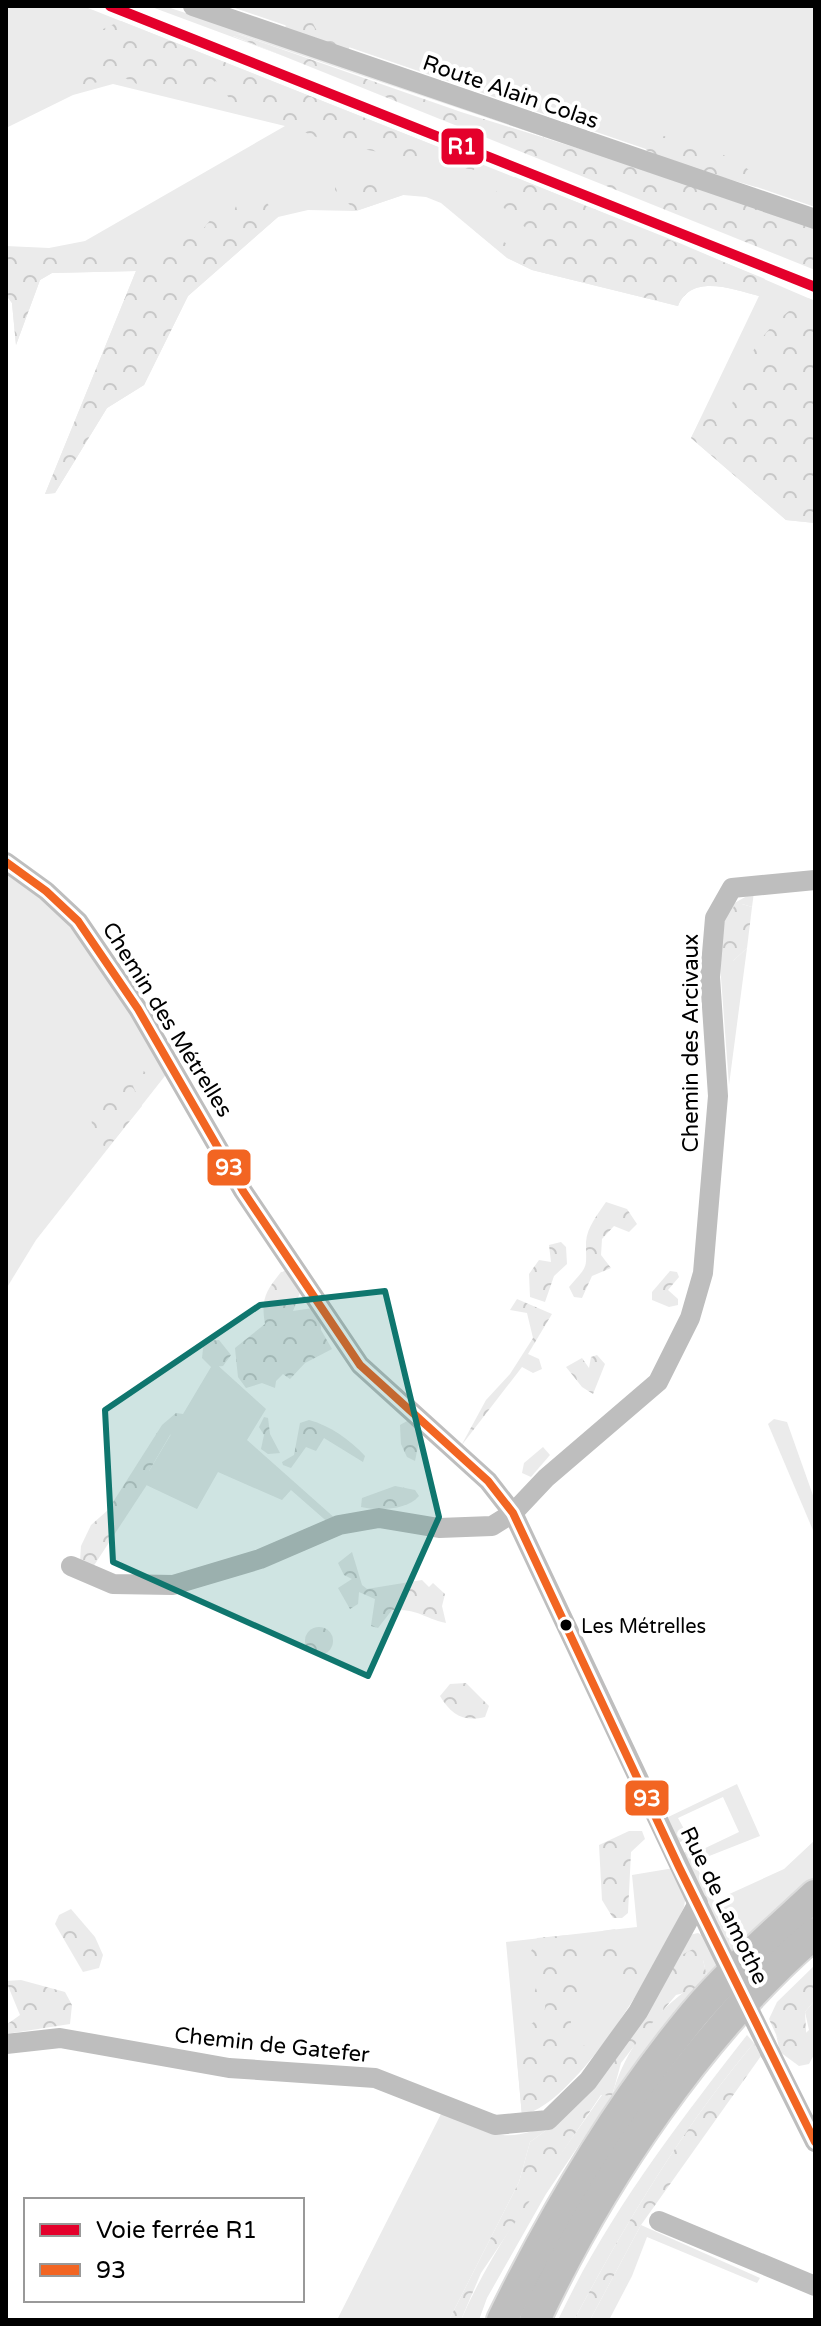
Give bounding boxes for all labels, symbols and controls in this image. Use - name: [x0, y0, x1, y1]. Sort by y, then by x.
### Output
- street label: Route Alain Colas: [419, 50, 602, 134]
- line badge: R1: [440, 127, 485, 166]
- text: R1: [447, 134, 477, 160]
- street label: Chemin des Métrelles: [97, 917, 238, 1122]
- street label: Chemin des Arcivaux: [678, 934, 704, 1152]
- line badge: 93: [206, 1148, 252, 1187]
- text: 93: [215, 1155, 243, 1181]
- place label: Les Métrelles: [581, 1615, 706, 1639]
- marker: Les Métrelles: [558, 1617, 574, 1633]
- line badge: 93: [624, 1779, 670, 1817]
- text: 93: [633, 1786, 661, 1812]
- street label: Rue de Lamothe: [675, 1822, 774, 1988]
- street label: Chemin de Gatefer: [173, 2022, 371, 2068]
- legend: [24, 2198, 304, 2302]
- text: Voie ferrée R1: [96, 2216, 257, 2245]
- text: 93: [96, 2256, 126, 2285]

